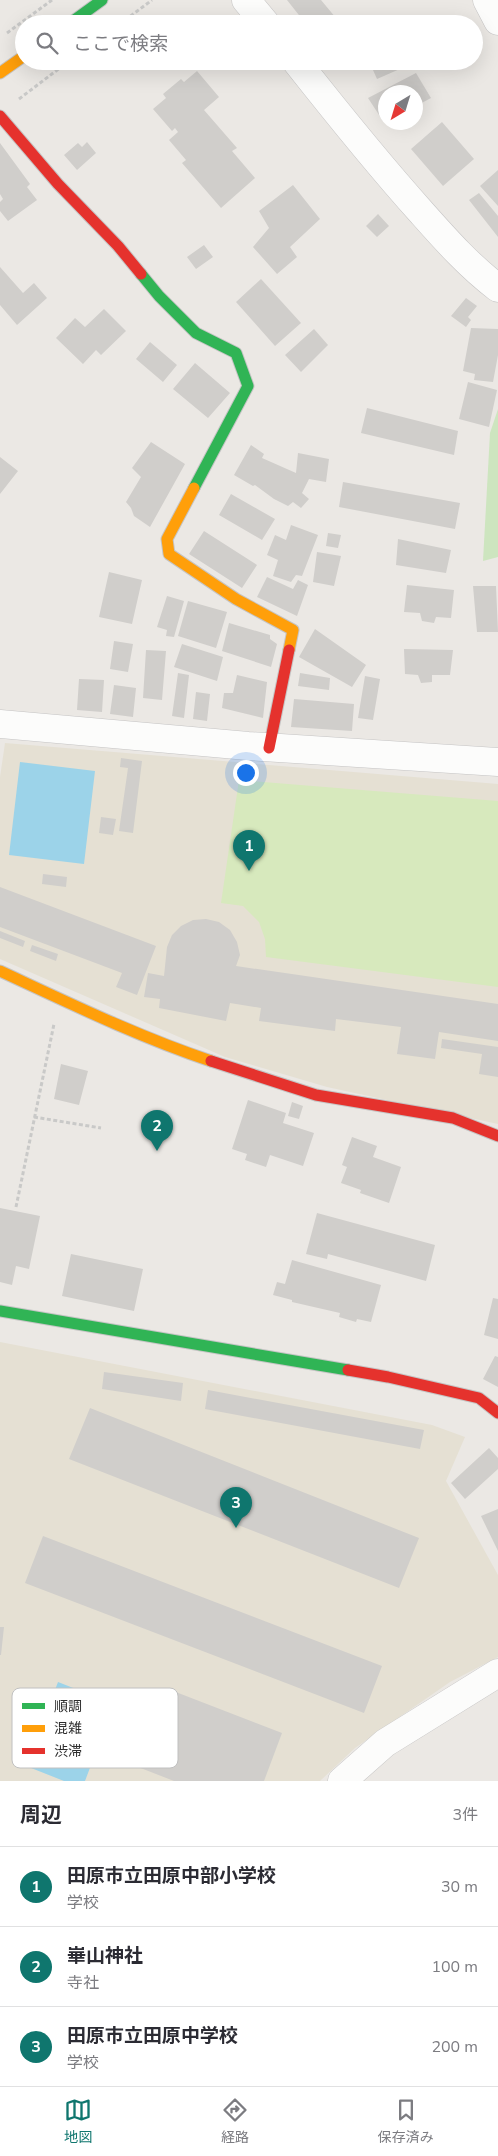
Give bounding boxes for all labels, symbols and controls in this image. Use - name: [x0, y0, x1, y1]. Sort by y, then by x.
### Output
- search box: [15, 15, 483, 70]
- icon: search: [33, 29, 61, 57]
- text: ここで検索: [73, 31, 168, 57]
- north arrow: [378, 85, 423, 130]
- your location: [233, 760, 259, 786]
- pin: 1: [233, 830, 265, 871]
- pin: 2: [141, 1110, 173, 1151]
- pin: 3: [220, 1487, 252, 1528]
- legend: [12, 1688, 178, 1768]
- text: 順調: [54, 1697, 82, 1716]
- text: 混雑: [54, 1719, 82, 1738]
- text: 渋滞: [54, 1742, 82, 1761]
- text: 周辺: [20, 1801, 62, 1829]
- text: 3件: [452, 1804, 478, 1826]
- text: 田原市立田原中部小学校: [67, 1863, 276, 1889]
- text: 1: [31, 1876, 41, 1898]
- text: 30 m: [441, 1876, 478, 1898]
- text: 学校: [67, 1892, 99, 1914]
- text: 崋山神社: [67, 1943, 143, 1969]
- text: 2: [31, 1956, 41, 1978]
- text: 100 m: [431, 1956, 478, 1978]
- text: 寺社: [67, 1972, 99, 1994]
- text: 田原市立田原中学校: [67, 2023, 238, 2049]
- text: 3: [31, 2036, 41, 2058]
- text: 200 m: [431, 2036, 478, 2058]
- text: 学校: [67, 2052, 99, 2074]
- tab: 地図: [64, 2096, 92, 2147]
- tab: 経路: [221, 2096, 249, 2147]
- tab: 保存済み: [378, 2096, 434, 2147]

